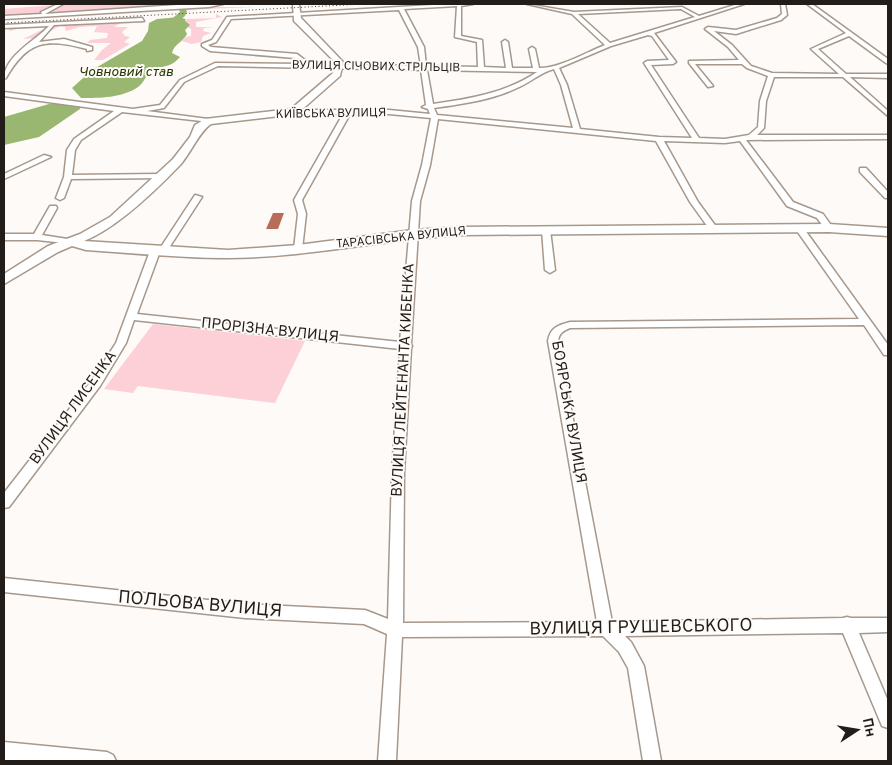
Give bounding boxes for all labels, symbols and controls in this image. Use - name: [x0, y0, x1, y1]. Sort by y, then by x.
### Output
- street label: ВУЛИЦЯ СІЧОВИХ СТРІЛЬЦІВ: [292, 58, 460, 76]
- water label: Човновий став: [79, 64, 174, 81]
- street label: КИЇВСЬКА ВУЛИЦЯ: [276, 105, 386, 123]
- street label: ТАРАСІВСЬКА ВУЛИЦЯ: [335, 223, 467, 253]
- street label: ВУЛИЦЯ ЛЕЙТЕНАНТА КИБЕНКА: [386, 263, 420, 497]
- street label: ПРОРІЗНА ВУЛИЦЯ: [200, 314, 340, 348]
- street label: БОЯРСЬКА ВУЛИЦЯ: [546, 339, 590, 485]
- street label: ВУЛИЦЯ ЛИСЕНКА: [26, 347, 122, 469]
- street label: ПОЛЬОВА ВУЛИЦЯ: [117, 586, 283, 624]
- street label: ВУЛИЦЯ ГРУШЕВСЬКОГО: [529, 615, 753, 641]
- north arrow: [832, 705, 882, 755]
- text: Пн: [858, 717, 879, 739]

